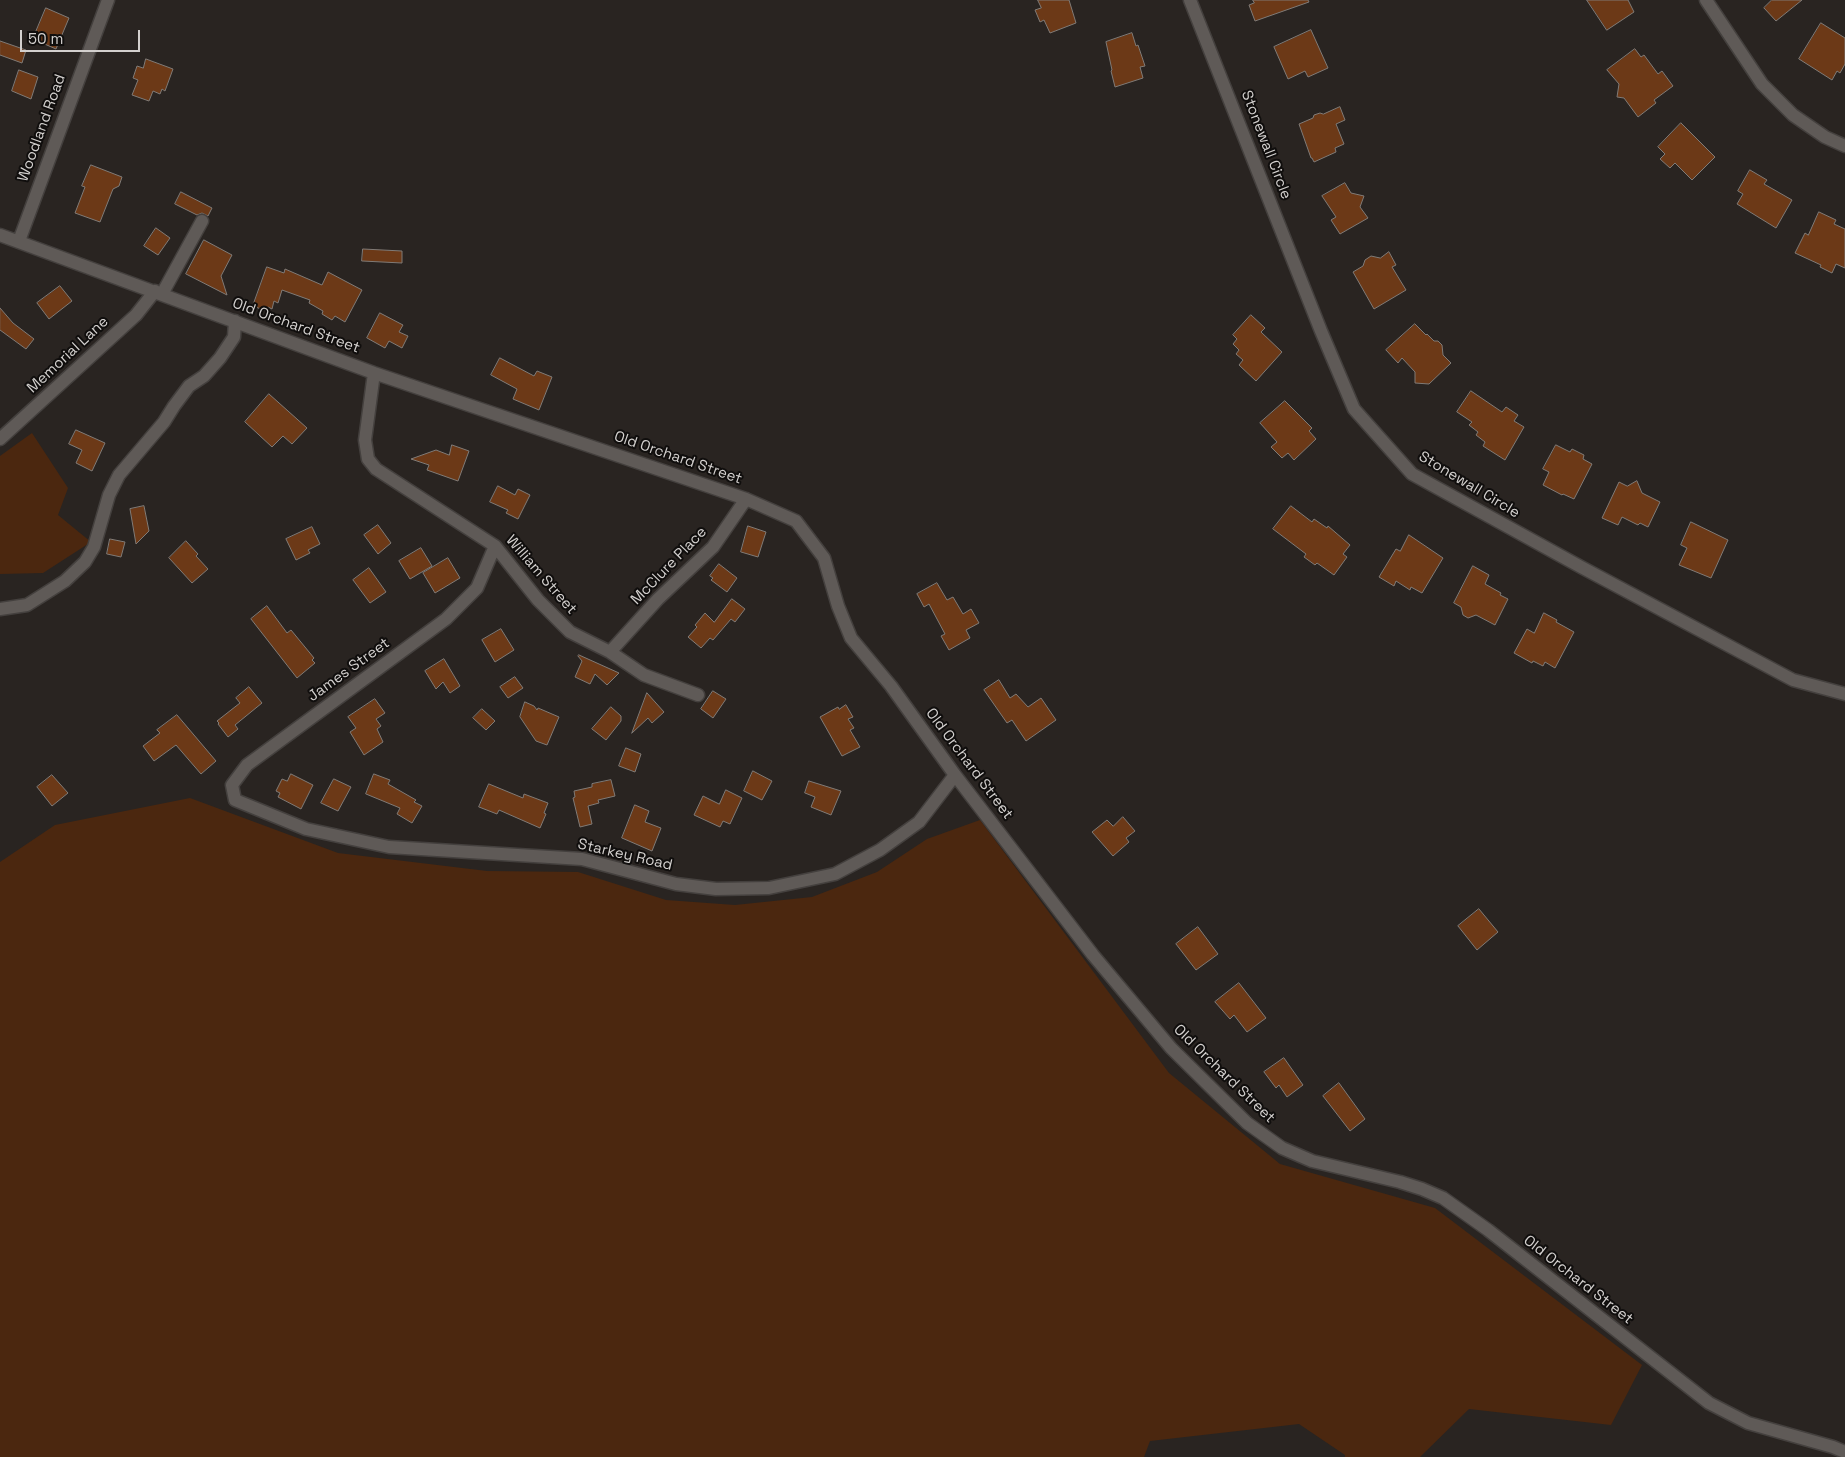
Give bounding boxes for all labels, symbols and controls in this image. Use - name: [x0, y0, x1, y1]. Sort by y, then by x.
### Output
- scale bar: [22, 20, 142, 52]
- text: 50 m: [28, 29, 63, 48]
- street label: Woodland Road: [14, 72, 70, 184]
- street label: Stonewall Circle: [1237, 88, 1295, 202]
- street label: Old Orchard Street: [230, 295, 362, 357]
- street label: Memorial Lane: [24, 313, 112, 397]
- street label: Old Orchard Street: [612, 428, 744, 488]
- street label: Stonewall Circle: [1415, 448, 1523, 522]
- street label: McClure Place: [627, 523, 711, 609]
- street label: William Street: [502, 532, 580, 618]
- street label: James Street: [305, 634, 393, 706]
- street label: Old Orchard Street: [921, 705, 1017, 823]
- street label: Starkey Road: [576, 835, 674, 875]
- street label: Old Orchard Street: [1169, 1021, 1279, 1127]
- street label: Old Orchard Street: [1520, 1232, 1636, 1328]

